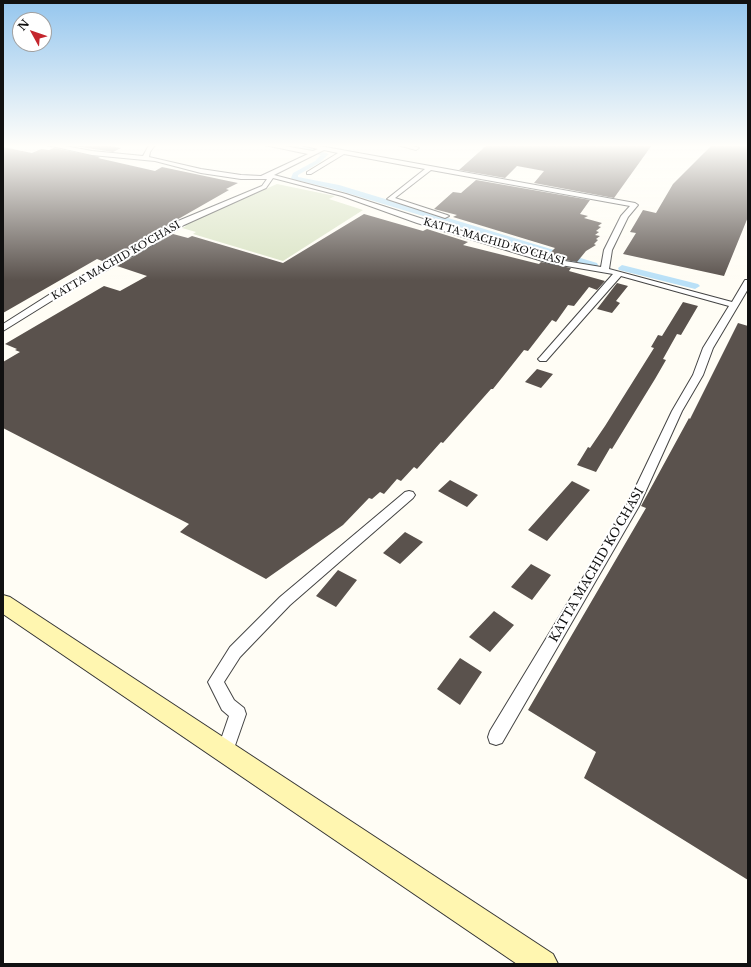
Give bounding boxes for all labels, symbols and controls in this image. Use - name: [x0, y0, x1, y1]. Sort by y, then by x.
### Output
- north arrow: [12, 12, 52, 52]
- text: N: [15, 16, 32, 33]
- street label: KATTA MACHID KO'CHASI: [422, 216, 566, 268]
- street label: KATTA MACHID KO'CHASI: [49, 219, 183, 303]
- street label: KATTA MACHID KO'CHASI: [547, 485, 647, 645]

